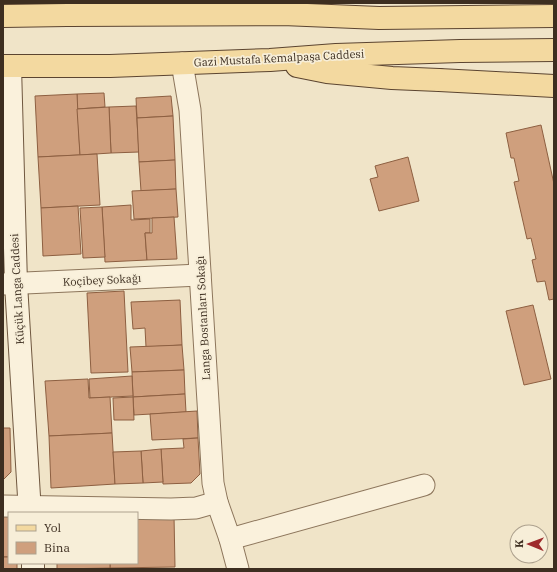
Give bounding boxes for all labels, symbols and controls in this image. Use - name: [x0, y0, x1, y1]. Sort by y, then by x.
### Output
- street label: Gazi Mustafa Kemalpaşa Caddesi: [193, 47, 365, 69]
- street label: Küçük Langa Caddesi: [7, 233, 27, 345]
- street label: Langa Bostanları Sokağı: [193, 255, 213, 381]
- street label: Koçibey Sokağı: [62, 271, 142, 289]
- legend: [8, 512, 138, 564]
- text: Yol: [44, 520, 62, 535]
- north arrow: [509, 524, 549, 564]
- text: K: [512, 539, 526, 548]
- text: Bina: [44, 540, 70, 555]

